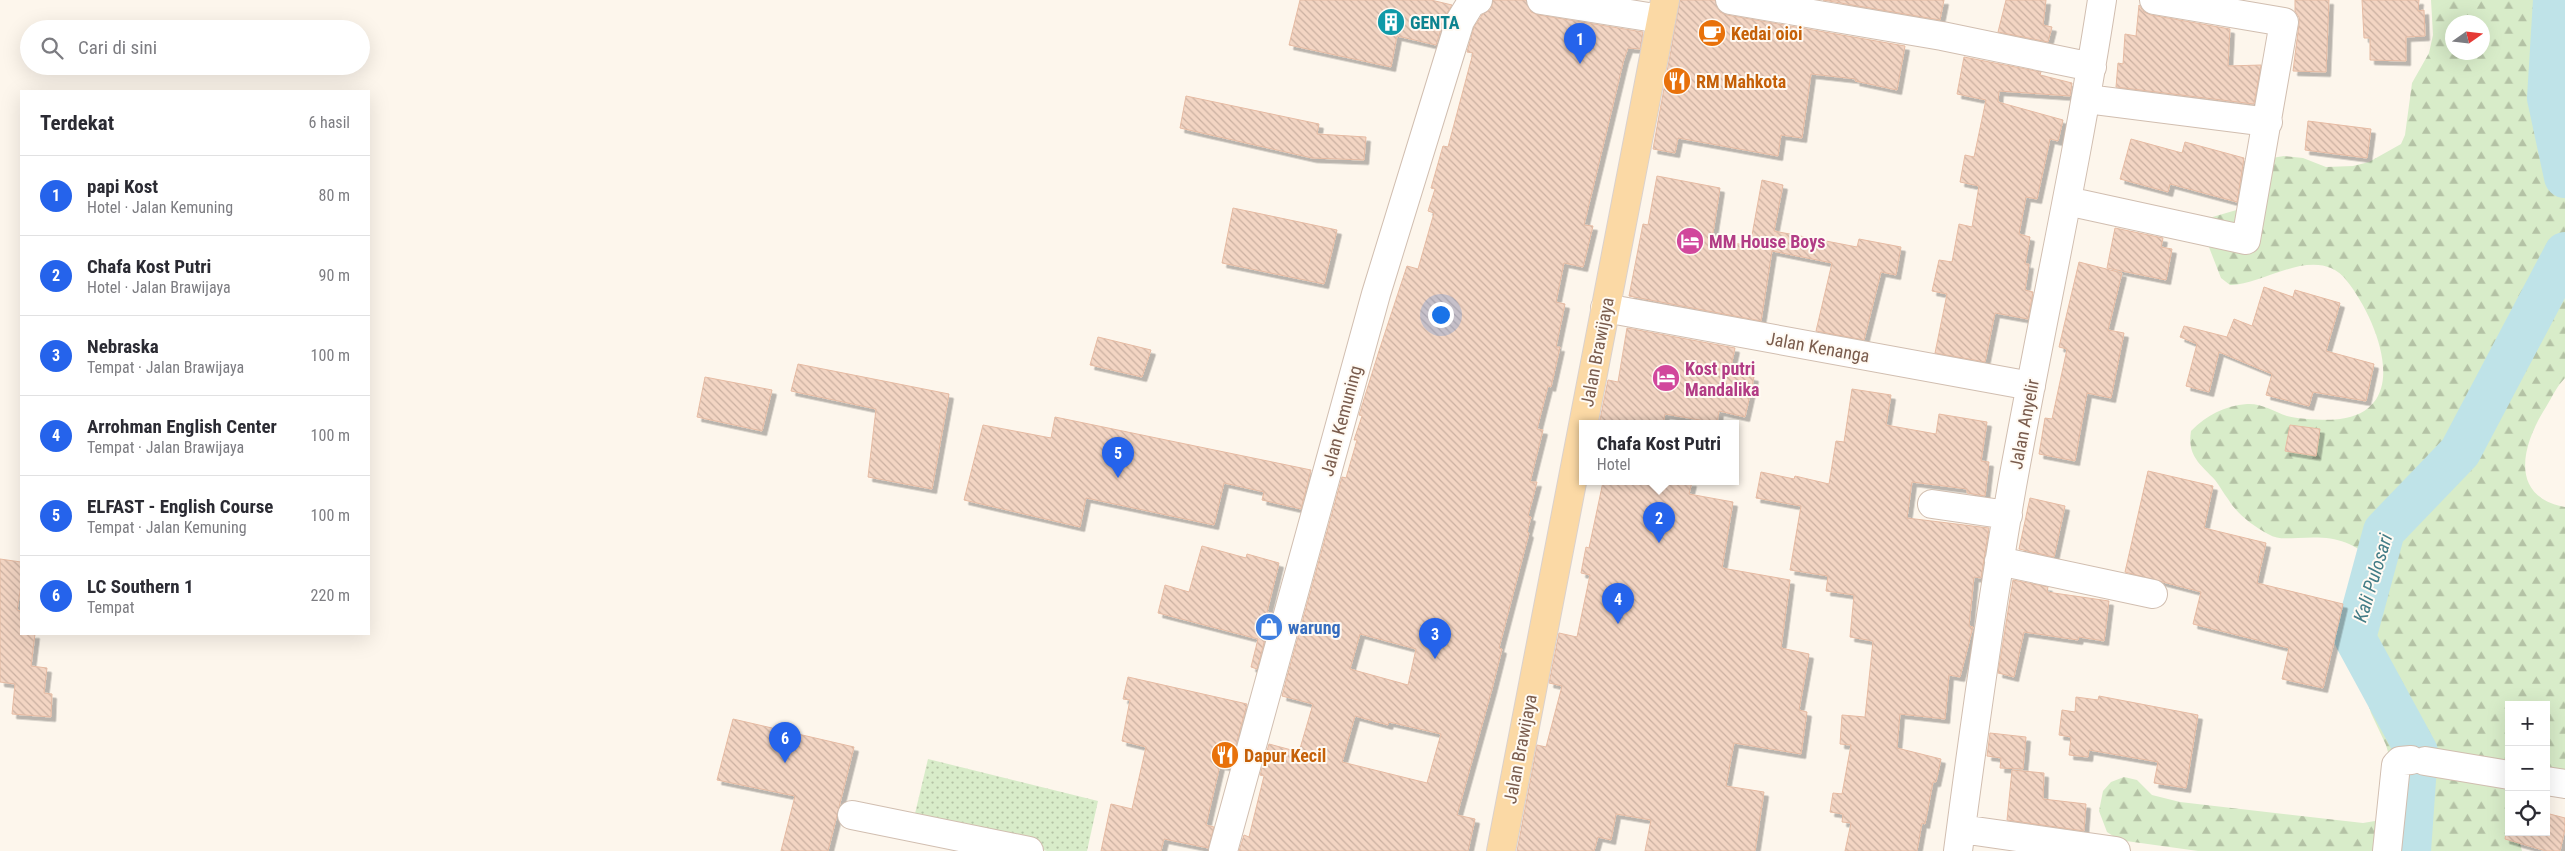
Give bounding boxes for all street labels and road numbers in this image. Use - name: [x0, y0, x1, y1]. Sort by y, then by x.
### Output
- street label: Jalan Brawijaya: [1576, 296, 1618, 408]
- street label: Jalan Kenanga: [1765, 328, 1871, 366]
- street label: Jalan Kemuning: [1316, 363, 1366, 479]
- street label: Jalan Anyelir: [2005, 377, 2043, 471]
- street label: Jalan Brawijaya: [1499, 693, 1541, 805]

